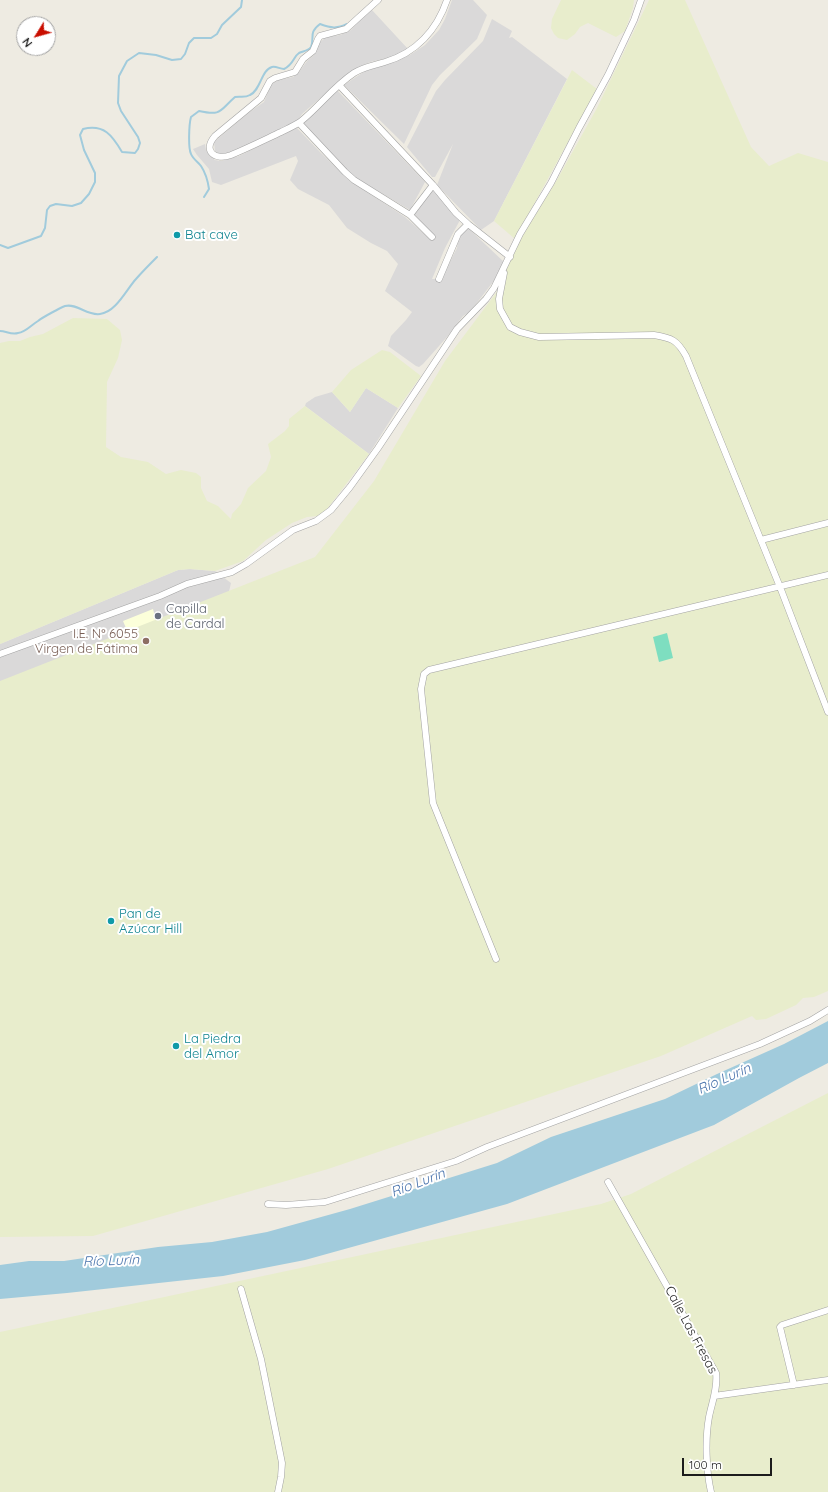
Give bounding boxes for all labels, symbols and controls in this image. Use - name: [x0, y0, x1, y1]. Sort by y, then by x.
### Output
- north arrow: [16, 16, 56, 56]
- text: N: [19, 35, 35, 50]
- place label: Bat cave: [185, 227, 238, 243]
- marker: Bat cave: [172, 230, 182, 240]
- place label: Capilla de Cardal: [166, 601, 225, 632]
- marker: Capilla de Cardal: [153, 611, 163, 621]
- place label: I.E. N° 6055 Virgen de Fátima: [35, 626, 138, 657]
- marker: I.E. N° 6055 Virgen de Fátima: [141, 636, 151, 646]
- place label: Pan de Azúcar Hill: [119, 906, 182, 937]
- marker: Pan de Azúcar Hill: [106, 916, 116, 926]
- place label: La Piedra del Amor: [184, 1031, 241, 1062]
- marker: La Piedra del Amor: [171, 1041, 181, 1051]
- water label: Río Lurín: [695, 1060, 753, 1098]
- water label: Río Lurín: [389, 1165, 447, 1201]
- water label: Río Lurín: [82, 1252, 140, 1270]
- street label: Calle Las Fresas: [661, 1284, 721, 1376]
- scale bar: [684, 1450, 774, 1476]
- text: 100 m: [689, 1457, 722, 1472]

